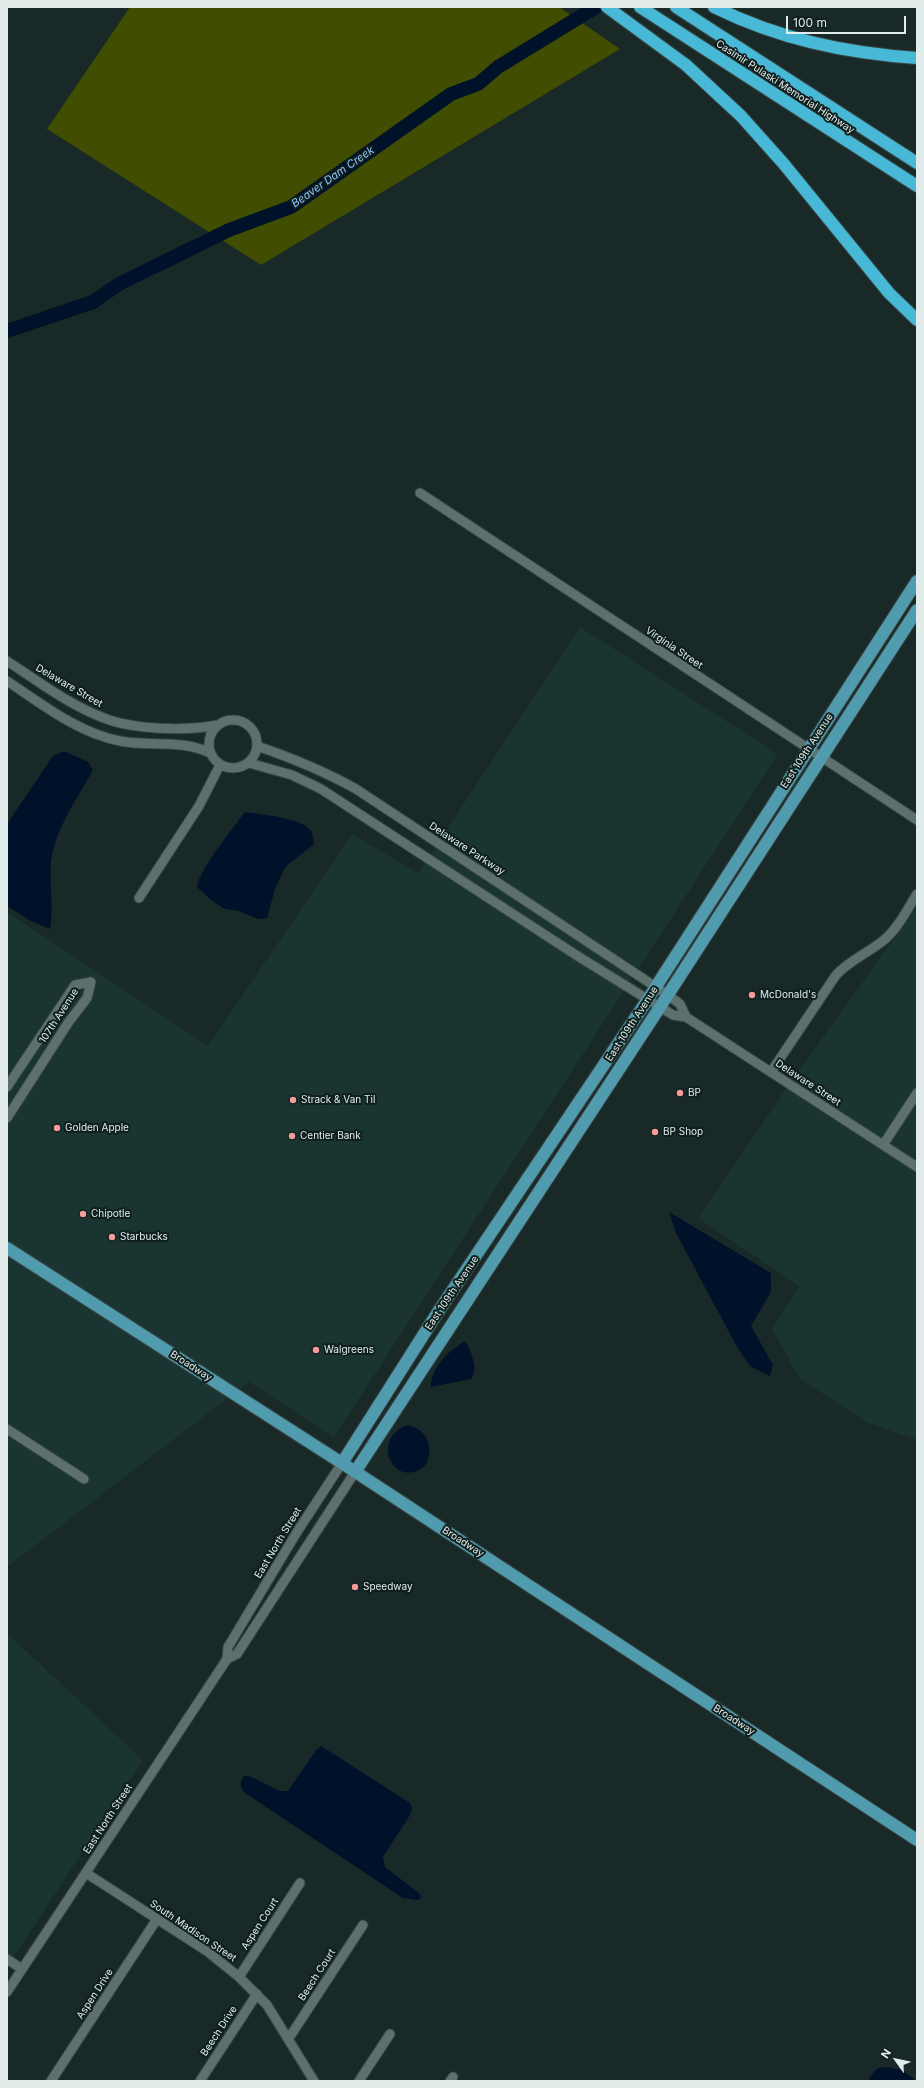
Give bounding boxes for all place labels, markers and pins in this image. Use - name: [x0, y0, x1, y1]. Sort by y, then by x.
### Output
- place label: McDonald's: [760, 989, 816, 1001]
- marker: McDonald's: [747, 990, 757, 1000]
- place label: BP: [688, 1087, 701, 1099]
- marker: BP: [675, 1088, 685, 1098]
- place label: Strack & Van Til: [301, 1094, 375, 1106]
- marker: Strack & Van Til: [288, 1095, 298, 1105]
- place label: Golden Apple: [65, 1122, 129, 1134]
- marker: Golden Apple: [52, 1123, 62, 1133]
- place label: BP Shop: [663, 1126, 703, 1138]
- marker: BP Shop: [650, 1127, 660, 1137]
- place label: Centier Bank: [300, 1130, 361, 1142]
- marker: Centier Bank: [287, 1131, 297, 1141]
- place label: Chipotle: [91, 1208, 130, 1220]
- marker: Chipotle: [78, 1209, 88, 1219]
- place label: Starbucks: [120, 1231, 168, 1243]
- marker: Starbucks: [107, 1232, 117, 1242]
- place label: Walgreens: [324, 1344, 374, 1356]
- marker: Walgreens: [311, 1345, 321, 1355]
- place label: Speedway: [363, 1581, 413, 1593]
- marker: Speedway: [350, 1582, 360, 1592]

